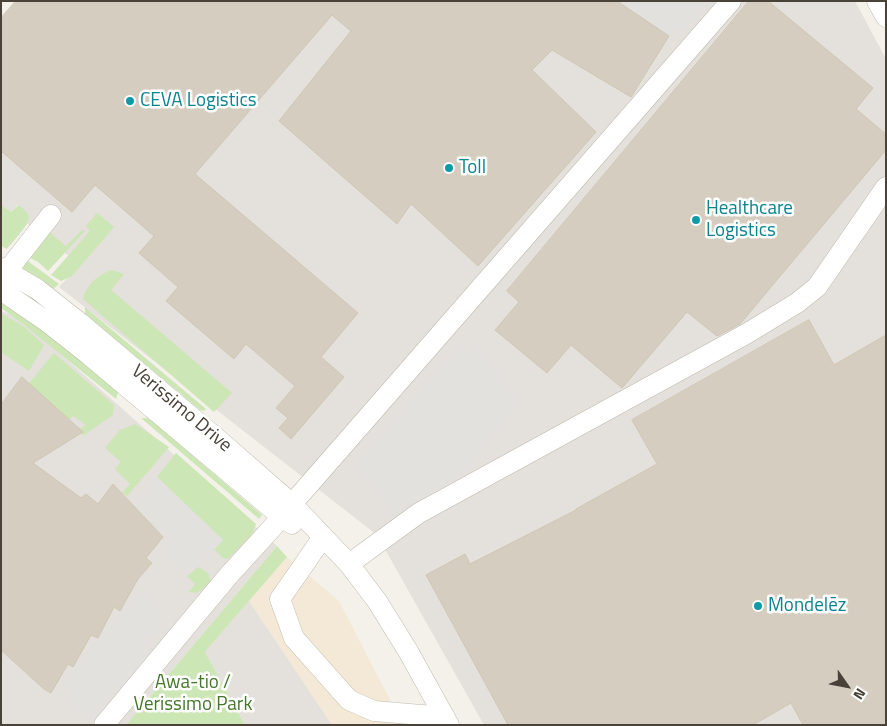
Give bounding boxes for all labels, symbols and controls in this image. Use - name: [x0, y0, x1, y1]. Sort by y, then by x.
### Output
- place label: CEVA Logistics: [140, 90, 257, 112]
- marker: CEVA Logistics: [124, 95, 136, 107]
- place label: Toll: [459, 157, 486, 179]
- marker: Toll: [443, 162, 455, 174]
- place label: Healthcare Logistics: [706, 198, 793, 242]
- marker: Healthcare Logistics: [690, 214, 702, 226]
- street label: Verissimo Drive: [126, 360, 236, 458]
- place label: Mondelēz: [768, 595, 846, 617]
- marker: Mondelēz: [752, 600, 764, 612]
- north arrow: [822, 661, 872, 711]
- park label: Awa-tio / Verissimo Park: [133, 672, 253, 716]
- text: N: [849, 685, 871, 704]

